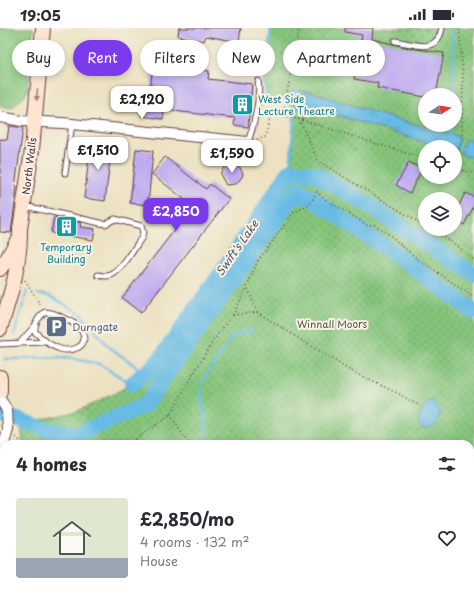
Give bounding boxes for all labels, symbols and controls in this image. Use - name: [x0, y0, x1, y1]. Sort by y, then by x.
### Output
- text: 19:05: [20, 3, 61, 26]
- chip: Buy: [12, 40, 65, 76]
- chip: Rent: [73, 40, 132, 76]
- chip: Filters: [140, 40, 209, 76]
- chip: New: [217, 40, 275, 76]
- chip: Apartment: [283, 40, 385, 76]
- pin: £2,120: [109, 86, 175, 120]
- north arrow: [418, 88, 462, 132]
- map controls: [418, 88, 462, 236]
- one-way arrow: [34, 89, 40, 101]
- text: £2,120: [120, 89, 164, 108]
- place label: West Side Lecture Theatre: [258, 91, 335, 118]
- building icon: West Side Lecture Theatre: [230, 92, 256, 118]
- street label: North Walls: [18, 136, 40, 195]
- pin: £1,510: [65, 137, 131, 171]
- text: £1,510: [77, 140, 119, 159]
- pin: £1,590: [199, 140, 265, 174]
- button: locate: [418, 140, 462, 184]
- text: £1,590: [210, 143, 254, 162]
- button: layers: [418, 192, 462, 236]
- pin: £2,850: [143, 198, 209, 232]
- text: £2,850: [152, 201, 200, 220]
- building icon: Temporary Building: [53, 214, 79, 240]
- water label: Swift's Lake: [211, 215, 263, 279]
- place label: Temporary Building: [40, 239, 92, 266]
- parking icon: Durngate: [43, 314, 69, 340]
- park label: Winnall Moors: [297, 316, 368, 331]
- place label: Durngate: [72, 319, 118, 334]
- text: 4 homes: [16, 451, 87, 477]
- icon: filters: [436, 453, 458, 475]
- text: £2,850/mo: [140, 506, 234, 532]
- icon: home: [48, 514, 96, 562]
- icon: heart: [436, 527, 458, 549]
- text: 4 rooms · 132 m²: [140, 532, 250, 551]
- text: House: [140, 551, 178, 570]

